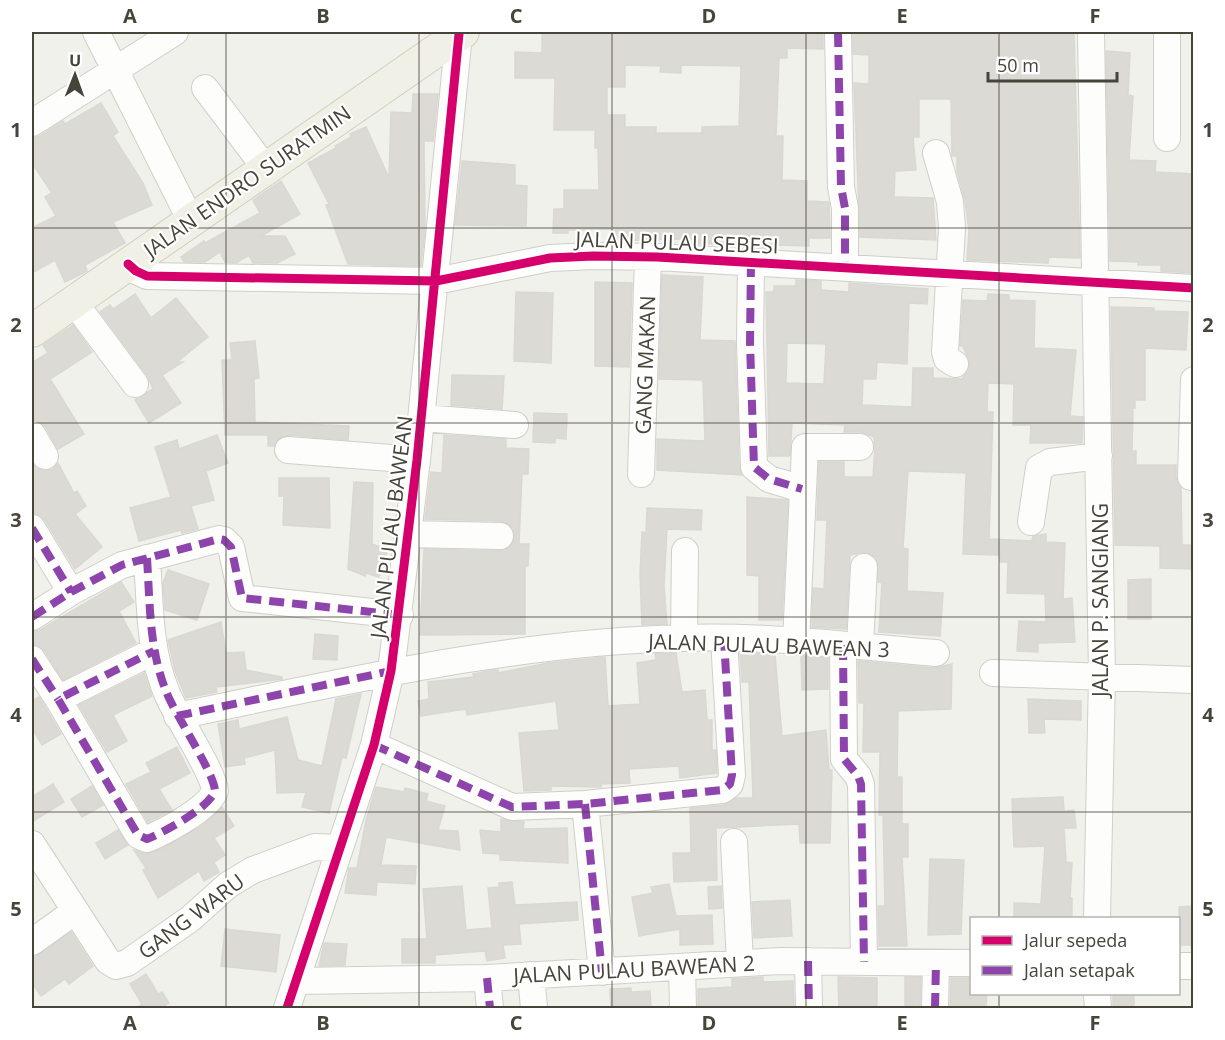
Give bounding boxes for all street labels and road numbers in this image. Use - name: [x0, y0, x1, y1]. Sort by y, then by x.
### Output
- street label: JALAN ENDRO SURATMIN: [136, 99, 356, 264]
- street label: JALAN PULAU SEBESI: [573, 224, 779, 260]
- street label: GANG MAKAN: [629, 295, 661, 435]
- street label: JALAN PULAU BAWEAN: [363, 414, 419, 642]
- street label: JALAN P. SANGIANG: [1086, 503, 1114, 699]
- street label: JALAN PULAU BAWEAN 3: [646, 627, 890, 663]
- street label: GANG WARU: [132, 867, 250, 965]
- street label: JALAN PULAU BAWEAN 2: [511, 949, 755, 989]

